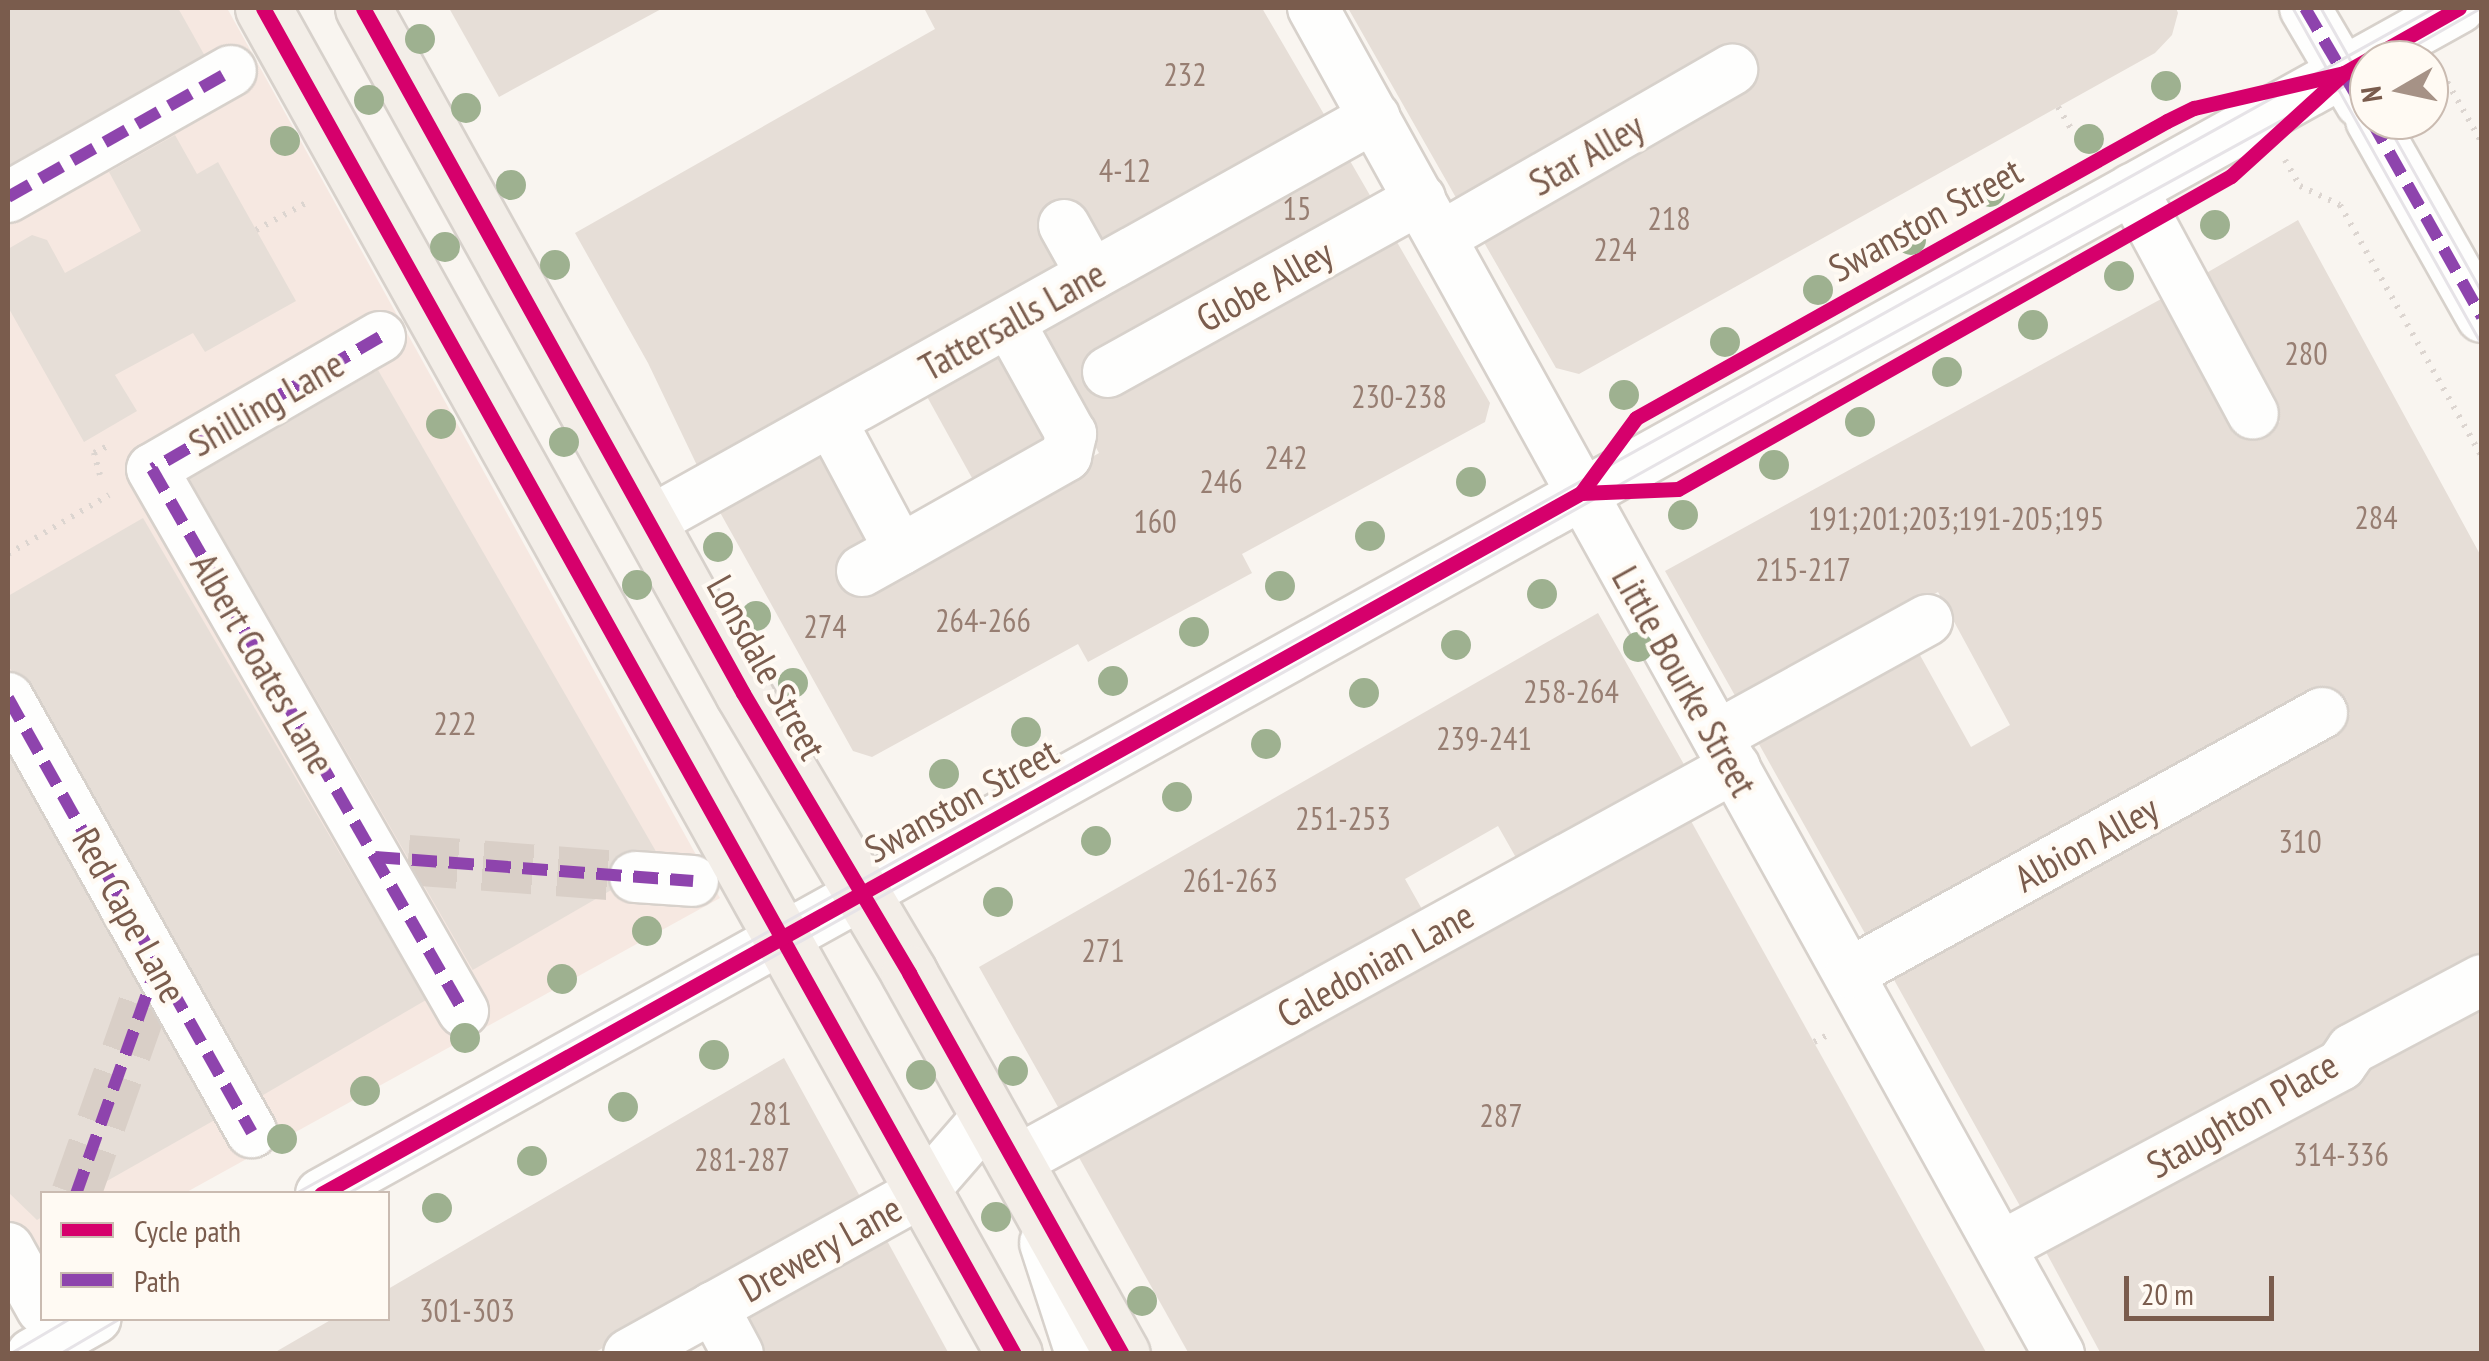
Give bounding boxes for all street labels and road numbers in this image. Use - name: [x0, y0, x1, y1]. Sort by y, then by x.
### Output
- street label: Star Alley: [1520, 103, 1652, 205]
- street label: Swanston Street: [1821, 147, 2029, 291]
- street label: Globe Alley: [1188, 229, 1340, 341]
- street label: Tattersalls Lane: [911, 250, 1113, 390]
- street label: Shilling Lane: [180, 340, 352, 466]
- street label: Albert Coates Lane: [182, 545, 344, 781]
- street label: Little Bourke Street: [1603, 558, 1767, 804]
- street label: Lonsdale Street: [698, 567, 836, 767]
- street label: Swanston Street: [857, 728, 1065, 872]
- street label: Albion Alley: [2006, 785, 2166, 901]
- street label: Red Cape Lane: [63, 820, 197, 1010]
- street label: Caledonian Lane: [1269, 891, 1481, 1037]
- street label: Staughton Place: [2139, 1041, 2345, 1187]
- street label: Drewery Lane: [731, 1185, 909, 1311]

